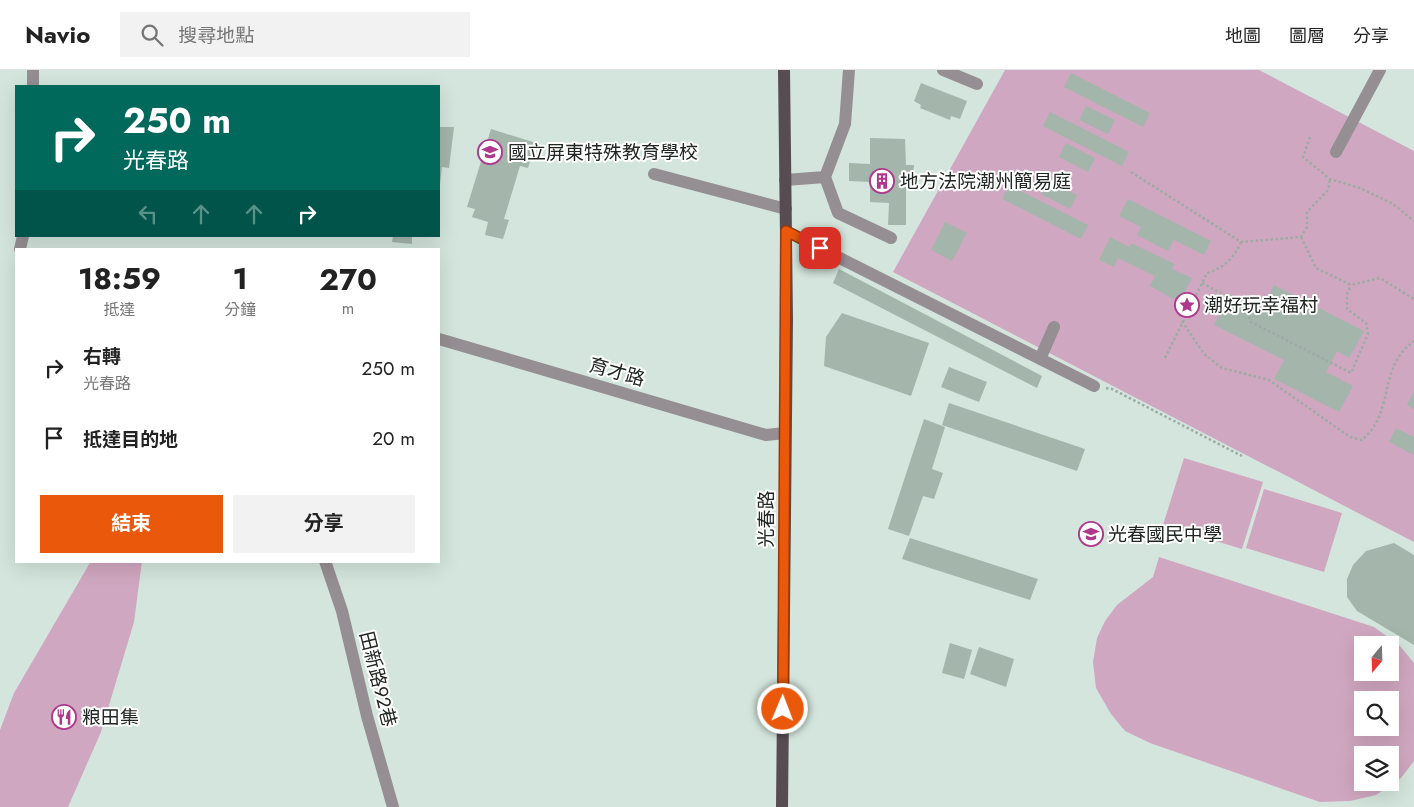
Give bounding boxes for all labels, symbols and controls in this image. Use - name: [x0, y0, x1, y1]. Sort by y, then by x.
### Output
- search box: [120, 12, 470, 57]
- text: Navio: [25, 17, 90, 52]
- icon: search: [138, 21, 166, 49]
- text: 搜尋地點: [178, 22, 254, 49]
- text: 地圖: [1225, 23, 1261, 49]
- text: 圖層: [1289, 23, 1325, 49]
- text: 分享: [1353, 23, 1389, 49]
- text: 250 m: [123, 96, 231, 146]
- icon: right: [40, 105, 105, 170]
- school or university icon: 國立屏東特殊教育學校: [477, 139, 503, 165]
- place label: 國立屏東特殊教育學校: [508, 139, 698, 166]
- text: 光春路: [123, 144, 189, 176]
- building icon: 地方法院潮州簡易庭: [869, 168, 895, 194]
- place label: 地方法院潮州簡易庭: [900, 168, 1071, 195]
- icon: left: [134, 200, 162, 228]
- icon: ahead: [187, 200, 215, 228]
- icon: ahead: [240, 200, 268, 228]
- icon: right: [293, 200, 321, 228]
- pin: [799, 227, 841, 269]
- icon: arrive: [806, 234, 834, 262]
- text: 18:59: [78, 257, 161, 300]
- text: 1: [233, 257, 248, 300]
- text: 270: [319, 258, 377, 301]
- place icon: 潮好玩幸福村: [1174, 292, 1200, 318]
- place label: 潮好玩幸福村: [1204, 292, 1318, 319]
- text: m: [342, 297, 354, 320]
- text: 抵達: [104, 298, 136, 321]
- text: 分鐘: [224, 298, 256, 321]
- text: 右轉: [83, 343, 121, 370]
- street label: 育才路: [586, 351, 648, 393]
- icon: right: [40, 354, 68, 382]
- text: 250 m: [362, 355, 415, 382]
- text: 光春路: [83, 372, 131, 395]
- icon: arrive: [40, 424, 68, 452]
- text: 20 m: [372, 425, 415, 452]
- text: 抵達目的地: [83, 426, 178, 453]
- street label: 光春路: [753, 490, 780, 548]
- button: 結束: [40, 495, 223, 553]
- button: 分享: [233, 495, 415, 553]
- school or university icon: 光春國民中學: [1078, 521, 1104, 547]
- place label: 光春國民中學: [1108, 521, 1222, 548]
- street label: 田新路92巷: [353, 628, 403, 730]
- north arrow: [1354, 636, 1399, 681]
- map controls: [1354, 636, 1399, 791]
- position arrow: [756, 682, 808, 734]
- button: search: [1354, 691, 1399, 736]
- restaurant icon: 粮田集: [51, 704, 77, 730]
- place label: 粮田集: [82, 704, 139, 731]
- button: layers: [1354, 746, 1399, 791]

